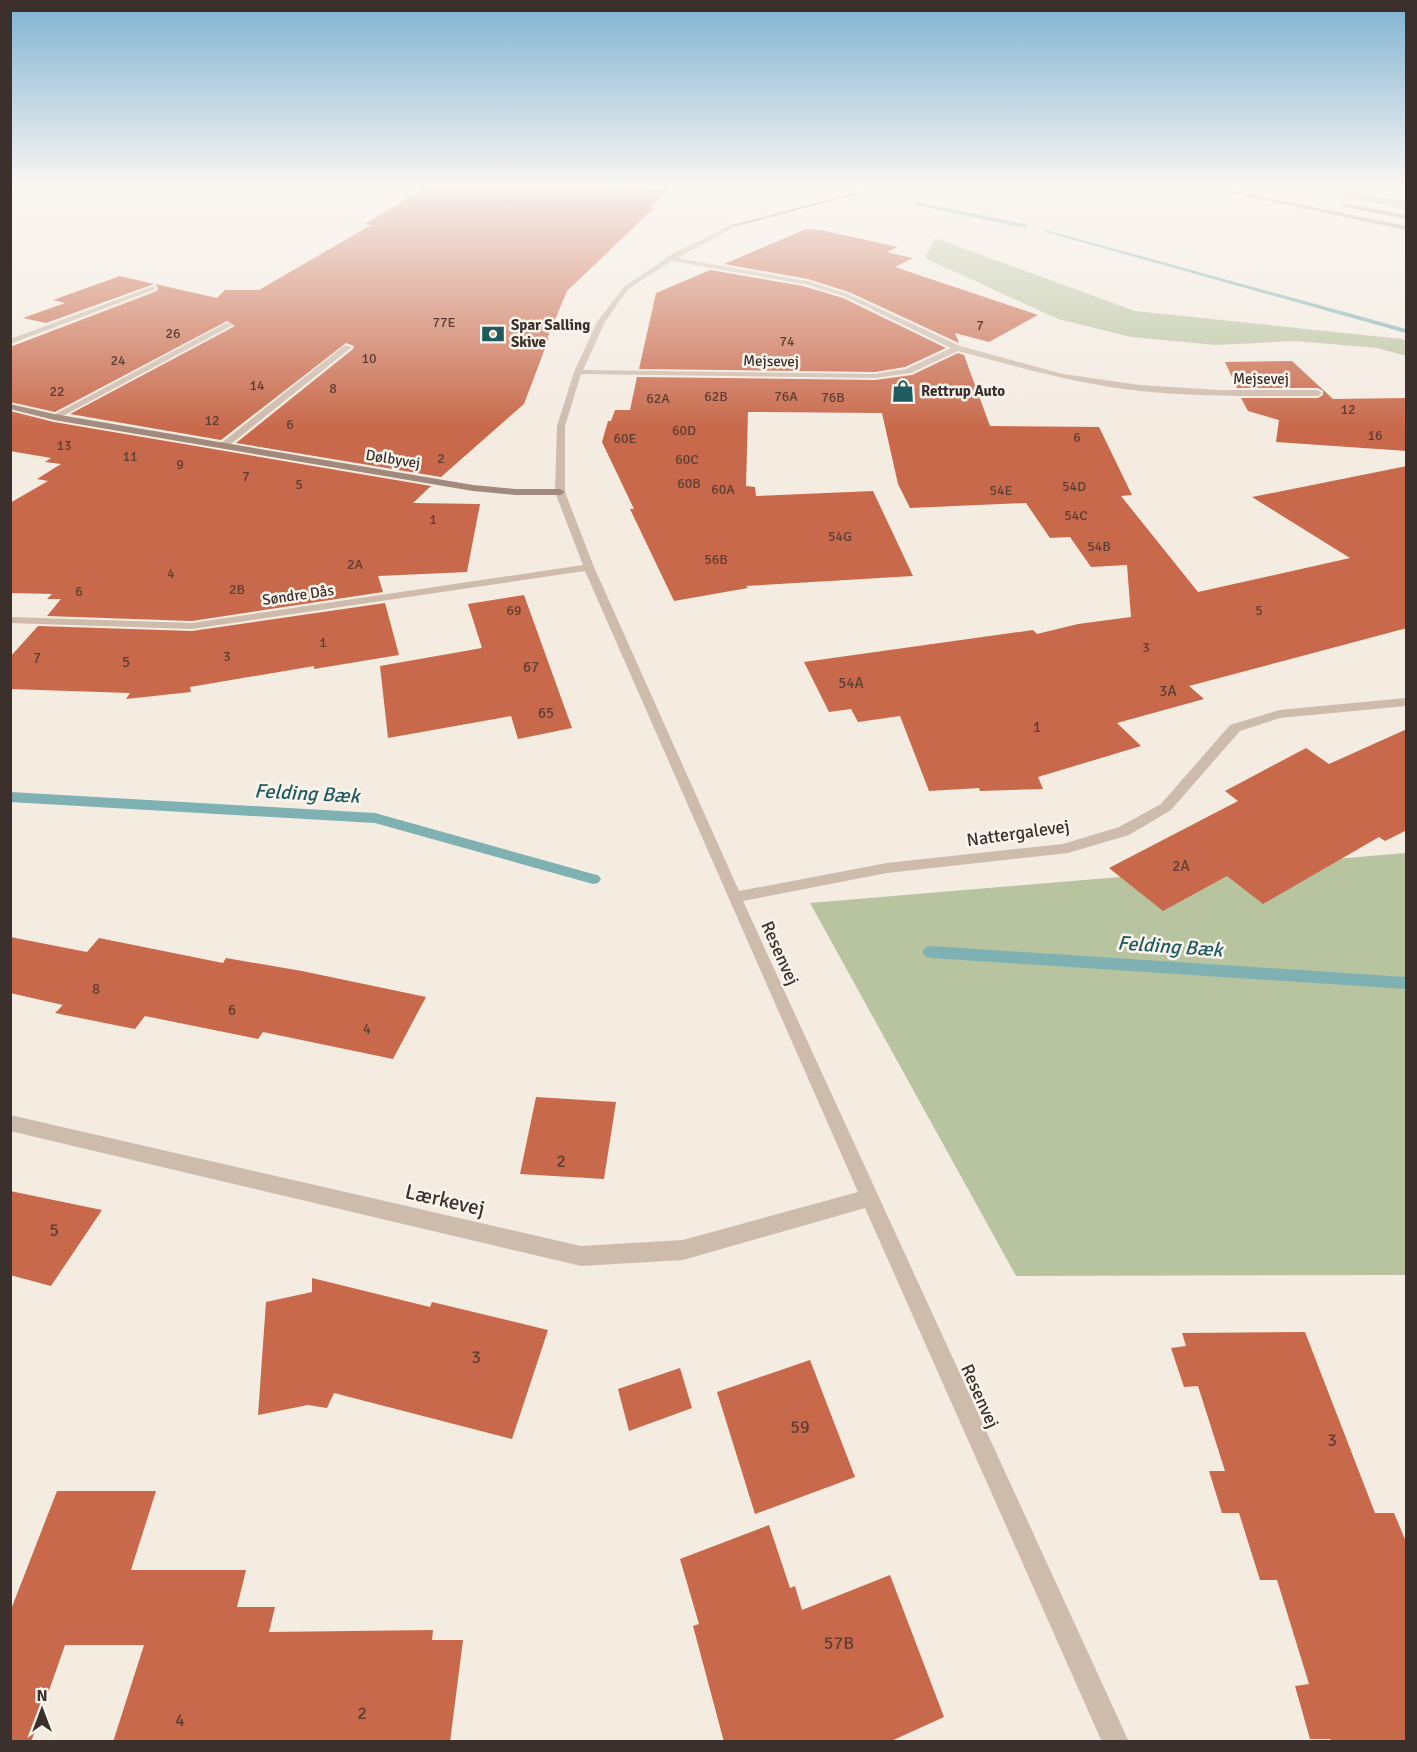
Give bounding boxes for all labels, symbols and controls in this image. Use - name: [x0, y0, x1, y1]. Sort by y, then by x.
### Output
- house number: 77E: [432, 314, 456, 331]
- place label: Spar Salling Skive: [511, 316, 590, 351]
- house number: 7: [976, 317, 984, 334]
- bank icon: Spar Salling Skive: [480, 321, 506, 347]
- house number: 26: [165, 325, 181, 342]
- house number: 74: [779, 333, 795, 350]
- house number: 10: [361, 350, 377, 367]
- house number: 24: [110, 352, 126, 369]
- street label: Mejsevej: [743, 352, 799, 370]
- street label: Mejsevej: [1233, 370, 1289, 388]
- house number: 14: [249, 377, 265, 394]
- shop icon: Rettrup Auto: [890, 378, 916, 404]
- house number: 8: [329, 380, 337, 397]
- place label: Rettrup Auto: [921, 382, 1005, 400]
- house number: 22: [49, 383, 65, 400]
- house number: 62B: [704, 388, 728, 405]
- house number: 76A: [774, 388, 798, 405]
- house number: 76B: [821, 389, 845, 406]
- house number: 62A: [646, 390, 670, 407]
- house number: 12: [1340, 401, 1356, 418]
- house number: 12: [204, 412, 220, 429]
- house number: 6: [286, 416, 294, 433]
- house number: 60D: [672, 422, 696, 439]
- house number: 16: [1367, 427, 1383, 444]
- house number: 6: [1073, 429, 1081, 446]
- house number: 60E: [613, 430, 637, 447]
- house number: 13: [56, 437, 72, 454]
- street label: Dølbyvej: [364, 446, 422, 472]
- house number: 11: [122, 448, 138, 465]
- house number: 2: [437, 450, 445, 467]
- house number: 60C: [675, 451, 699, 468]
- house number: 9: [176, 456, 184, 473]
- house number: 7: [242, 468, 250, 485]
- house number: 60B: [677, 475, 701, 492]
- house number: 5: [295, 476, 303, 493]
- house number: 54D: [1062, 478, 1086, 495]
- house number: 60A: [711, 481, 735, 498]
- house number: 54E: [989, 482, 1013, 499]
- house number: 54C: [1064, 507, 1088, 524]
- house number: 1: [429, 511, 437, 528]
- house number: 54G: [828, 528, 852, 545]
- house number: 54B: [1087, 538, 1111, 555]
- house number: 56B: [704, 551, 728, 568]
- house number: 2A: [347, 556, 363, 573]
- house number: 4: [167, 565, 175, 582]
- house number: 2B: [229, 581, 245, 598]
- street label: Søndre Dås: [261, 581, 335, 609]
- house number: 6: [75, 583, 83, 600]
- house number: 69: [506, 602, 522, 619]
- house number: 5: [1255, 602, 1263, 619]
- house number: 1: [319, 634, 327, 651]
- house number: 3: [1142, 639, 1150, 656]
- house number: 3: [223, 648, 231, 665]
- house number: 7: [33, 649, 41, 667]
- house number: 5: [122, 653, 130, 671]
- house number: 67: [523, 658, 539, 676]
- house number: 54A: [838, 674, 864, 692]
- house number: 3A: [1159, 682, 1177, 700]
- house number: 65: [538, 704, 554, 722]
- house number: 1: [1033, 718, 1041, 736]
- water label: Felding Bæk: [254, 778, 362, 809]
- street label: Nattergalevej: [965, 815, 1071, 851]
- house number: 2A: [1172, 857, 1190, 875]
- street label: Resenvej: [756, 917, 804, 989]
- water label: Felding Bæk: [1117, 930, 1225, 963]
- house number: 8: [92, 980, 100, 998]
- house number: 6: [228, 1001, 236, 1019]
- house number: 4: [363, 1020, 371, 1038]
- house number: 2: [556, 1150, 566, 1172]
- street label: Lærkevej: [403, 1178, 487, 1222]
- house number: 5: [49, 1219, 59, 1241]
- house number: 3: [471, 1346, 481, 1368]
- street label: Resenvej: [956, 1360, 1004, 1432]
- house number: 59: [790, 1416, 810, 1438]
- house number: 3: [1327, 1429, 1337, 1451]
- house number: 57B: [824, 1632, 854, 1654]
- north arrow: [12, 1680, 72, 1740]
- text: N: [36, 1686, 48, 1706]
- house number: 2: [357, 1702, 367, 1724]
- house number: 4: [175, 1709, 185, 1731]

